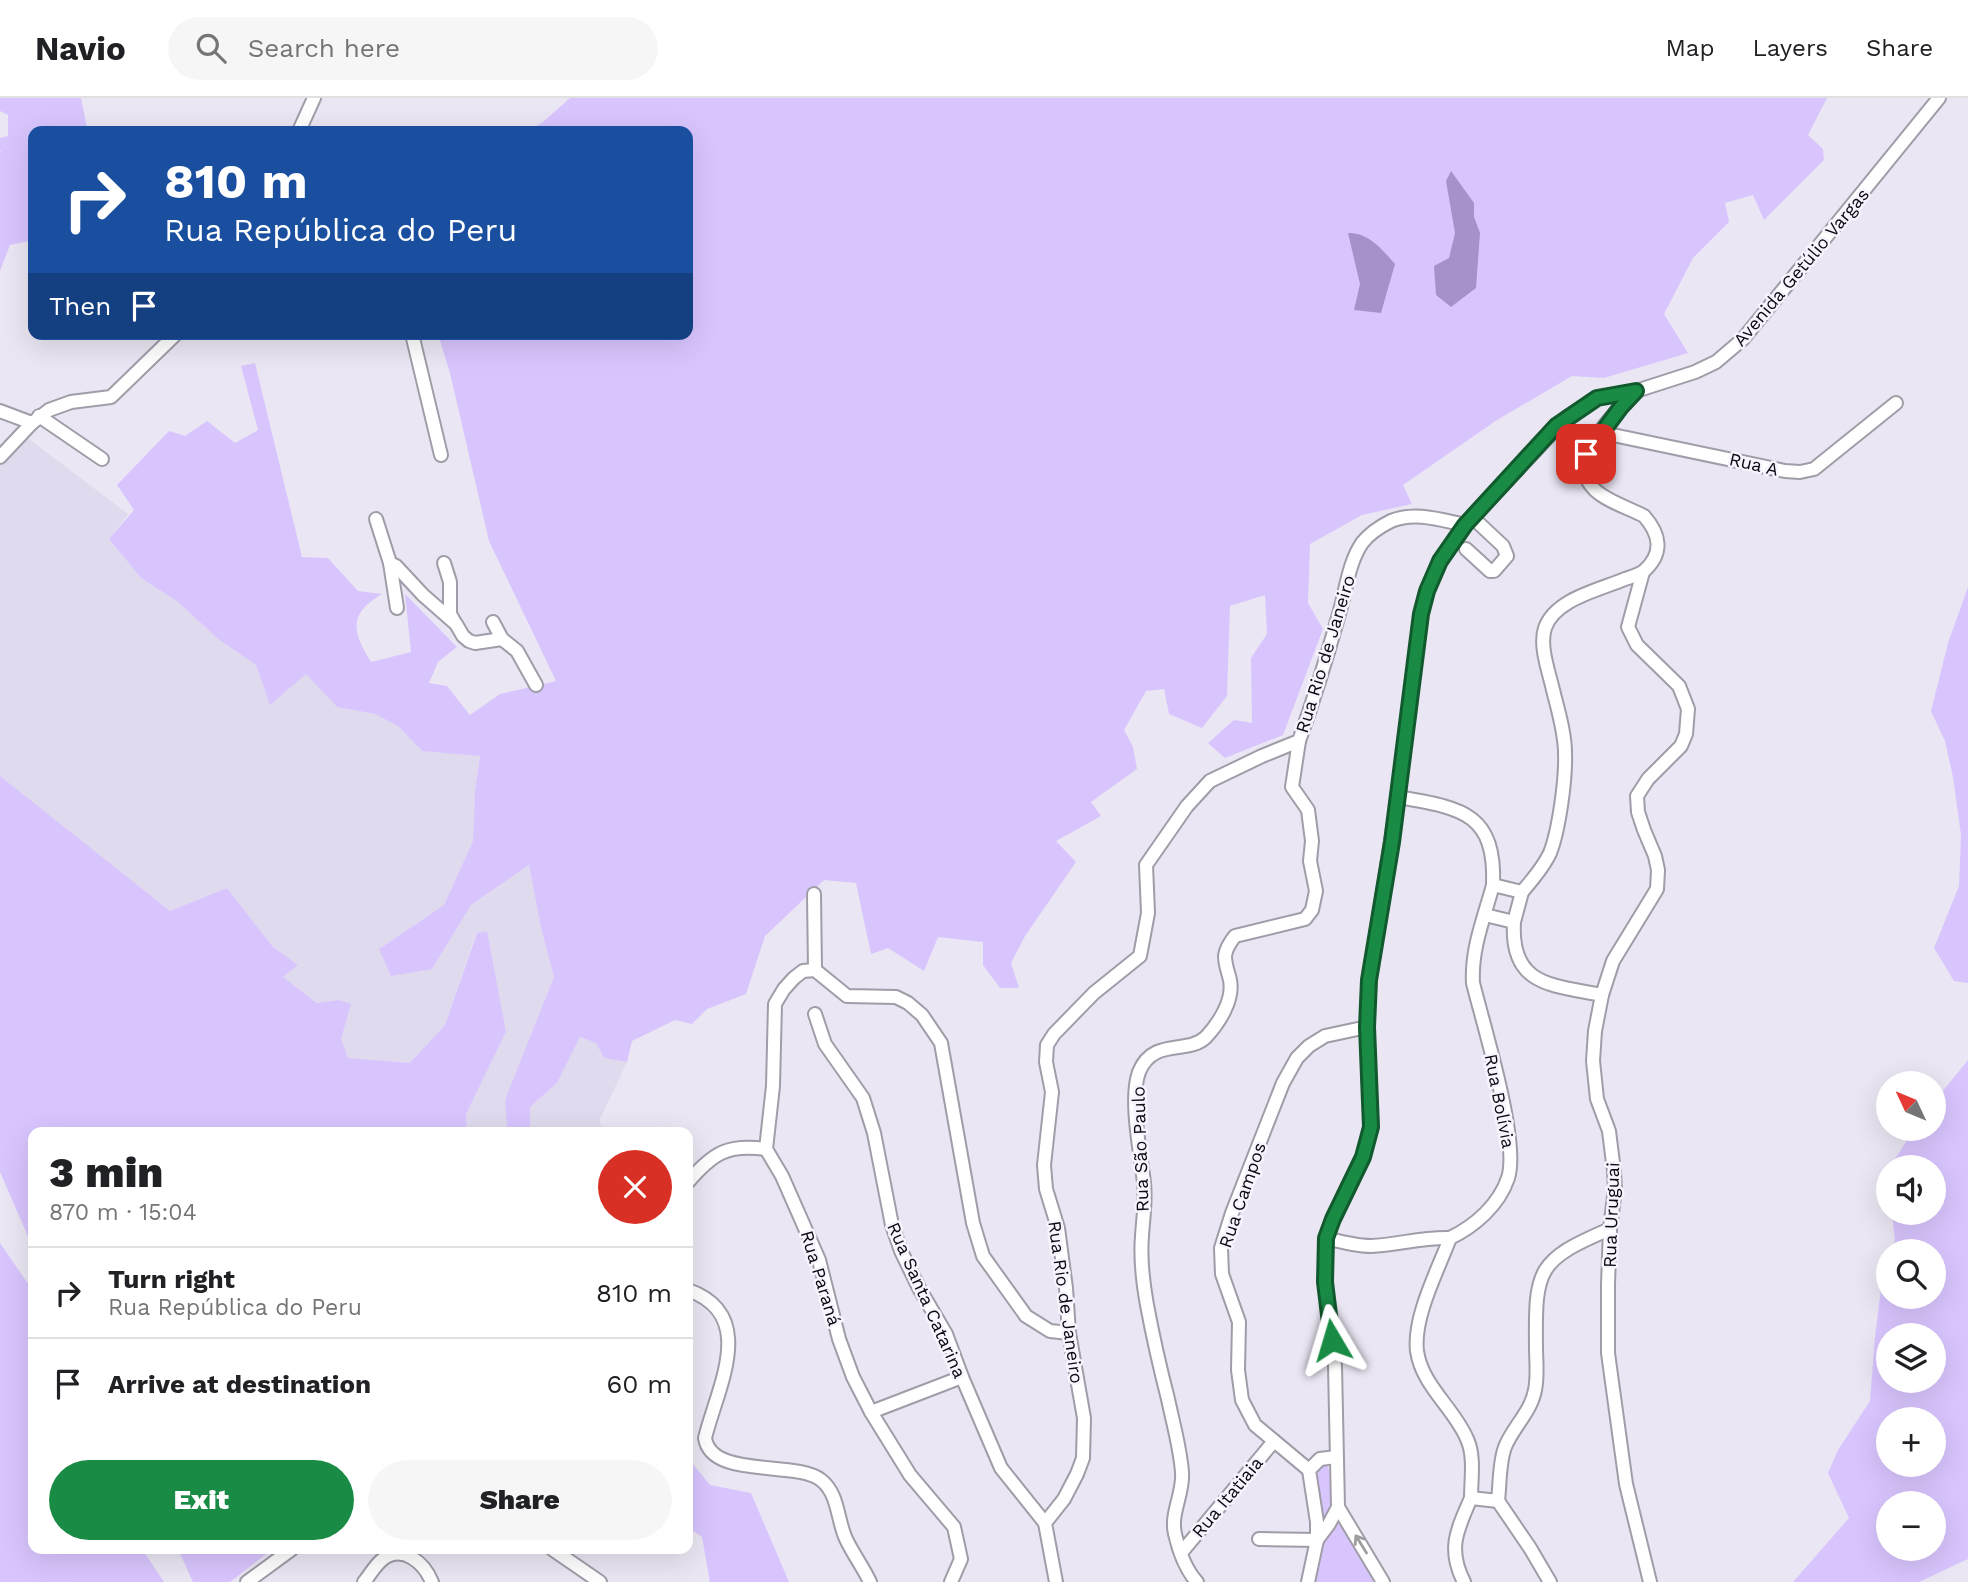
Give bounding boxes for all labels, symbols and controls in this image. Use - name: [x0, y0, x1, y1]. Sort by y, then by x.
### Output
- search box: [168, 17, 658, 80]
- text: Navio: [35, 29, 126, 68]
- icon: search: [192, 29, 230, 67]
- text: Search here: [248, 33, 400, 63]
- text: Map: [1666, 34, 1714, 62]
- text: Layers: [1752, 34, 1828, 62]
- text: Share: [1866, 34, 1933, 62]
- text: 810 m: [164, 152, 308, 210]
- icon: right: [49, 154, 140, 245]
- street label: Avenida Getúlio Vargas: [1729, 184, 1873, 350]
- text: Rua República do Peru: [164, 211, 517, 249]
- icon: arrive: [125, 287, 163, 325]
- text: Then: [49, 291, 111, 321]
- pin: [1556, 424, 1616, 484]
- icon: arrive: [1567, 435, 1605, 473]
- street label: Rua A: [1727, 448, 1781, 480]
- street label: Rua Rio de Janeiro: [1291, 573, 1359, 735]
- street label: Rua Bolívia: [1481, 1052, 1519, 1150]
- north arrow: [1876, 1071, 1946, 1141]
- map controls: [1876, 1071, 1946, 1561]
- street label: Rua São Paulo: [1127, 1086, 1153, 1212]
- street label: Rua Campos: [1214, 1140, 1270, 1250]
- text: 3 min: [49, 1148, 163, 1197]
- button: close: [598, 1150, 672, 1224]
- button: sound: [1876, 1155, 1946, 1225]
- street label: Rua Uruguai: [1599, 1162, 1623, 1268]
- text: 870 m · 15:04: [49, 1199, 197, 1226]
- street label: Rua Santa Catarina: [883, 1219, 971, 1381]
- street label: Rua Rio de Janeiro: [1044, 1219, 1088, 1385]
- street label: Rua Paraná: [797, 1228, 845, 1328]
- button: search: [1876, 1239, 1946, 1309]
- text: Turn right: [108, 1264, 235, 1294]
- icon: right: [49, 1274, 87, 1312]
- text: 810 m: [596, 1278, 672, 1308]
- text: Rua República do Peru: [108, 1294, 362, 1321]
- position arrow: [1295, 1303, 1369, 1377]
- button: layers: [1876, 1323, 1946, 1393]
- icon: arrive: [49, 1365, 87, 1403]
- text: Arrive at destination: [108, 1369, 371, 1399]
- text: 60 m: [606, 1369, 672, 1399]
- button: +: [1876, 1407, 1946, 1477]
- street label: Rua Itatiaia: [1187, 1452, 1267, 1542]
- button: Exit: [49, 1460, 354, 1540]
- button: Share: [368, 1460, 672, 1540]
- button: −: [1876, 1491, 1946, 1561]
- one-way arrow: [1354, 1535, 1368, 1555]

